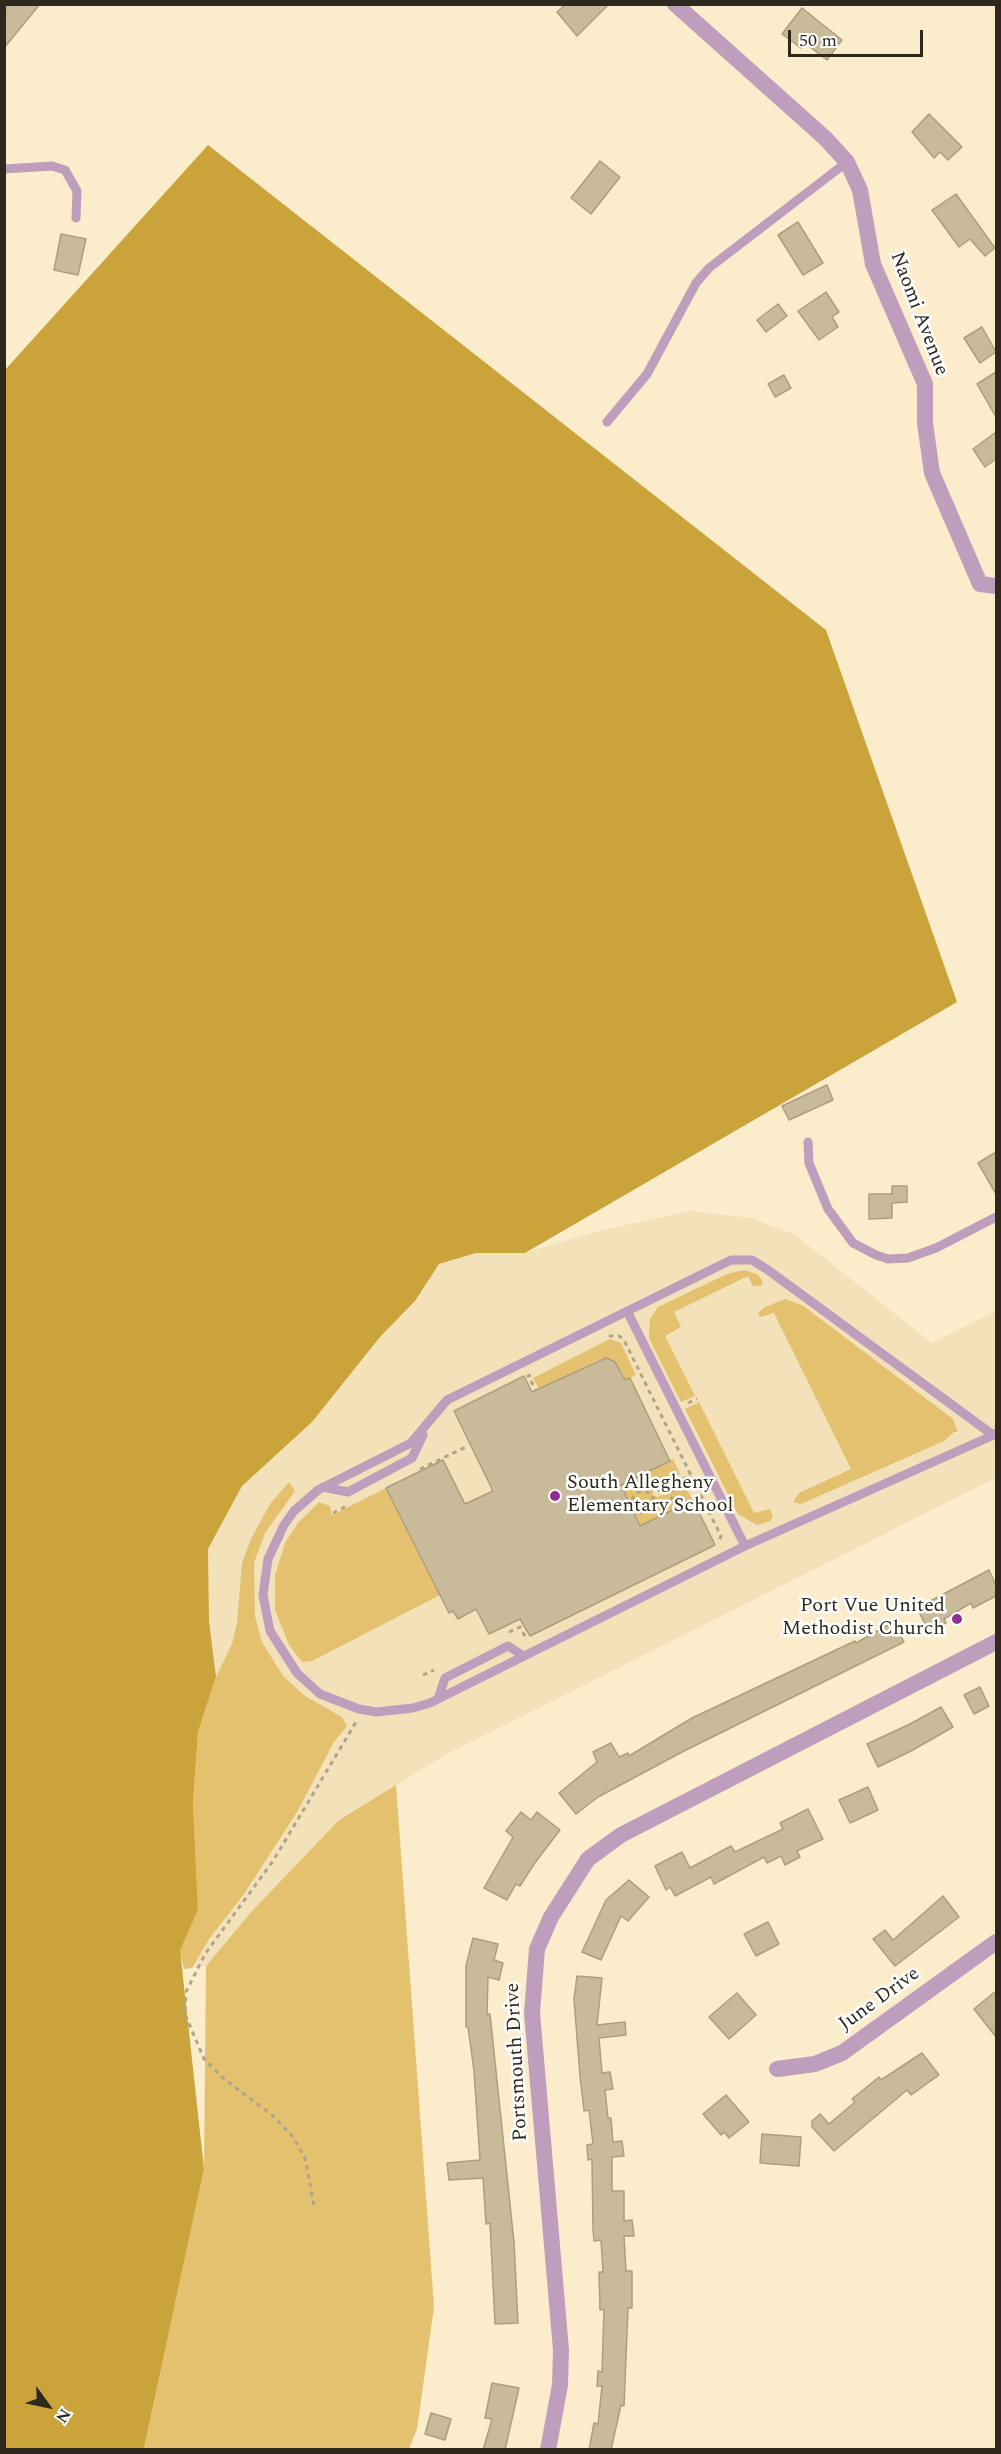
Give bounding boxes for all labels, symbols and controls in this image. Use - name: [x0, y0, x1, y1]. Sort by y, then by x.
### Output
- scale bar: [791, 18, 926, 56]
- text: 50 m: [799, 27, 837, 54]
- street label: Naomi Avenue: [883, 249, 953, 379]
- place label: South Allegheny Elementary School: [567, 1472, 733, 1519]
- marker: South Allegheny Elementary School: [548, 1489, 562, 1503]
- place label: Port Vue United Methodist Church: [782, 1595, 945, 1642]
- marker: Port Vue United Methodist Church: [950, 1612, 964, 1626]
- street label: June Drive: [835, 1963, 925, 2037]
- street label: Portsmouth Drive: [502, 1982, 534, 2142]
- north arrow: [18, 2376, 78, 2436]
- text: N: [49, 2404, 77, 2428]

